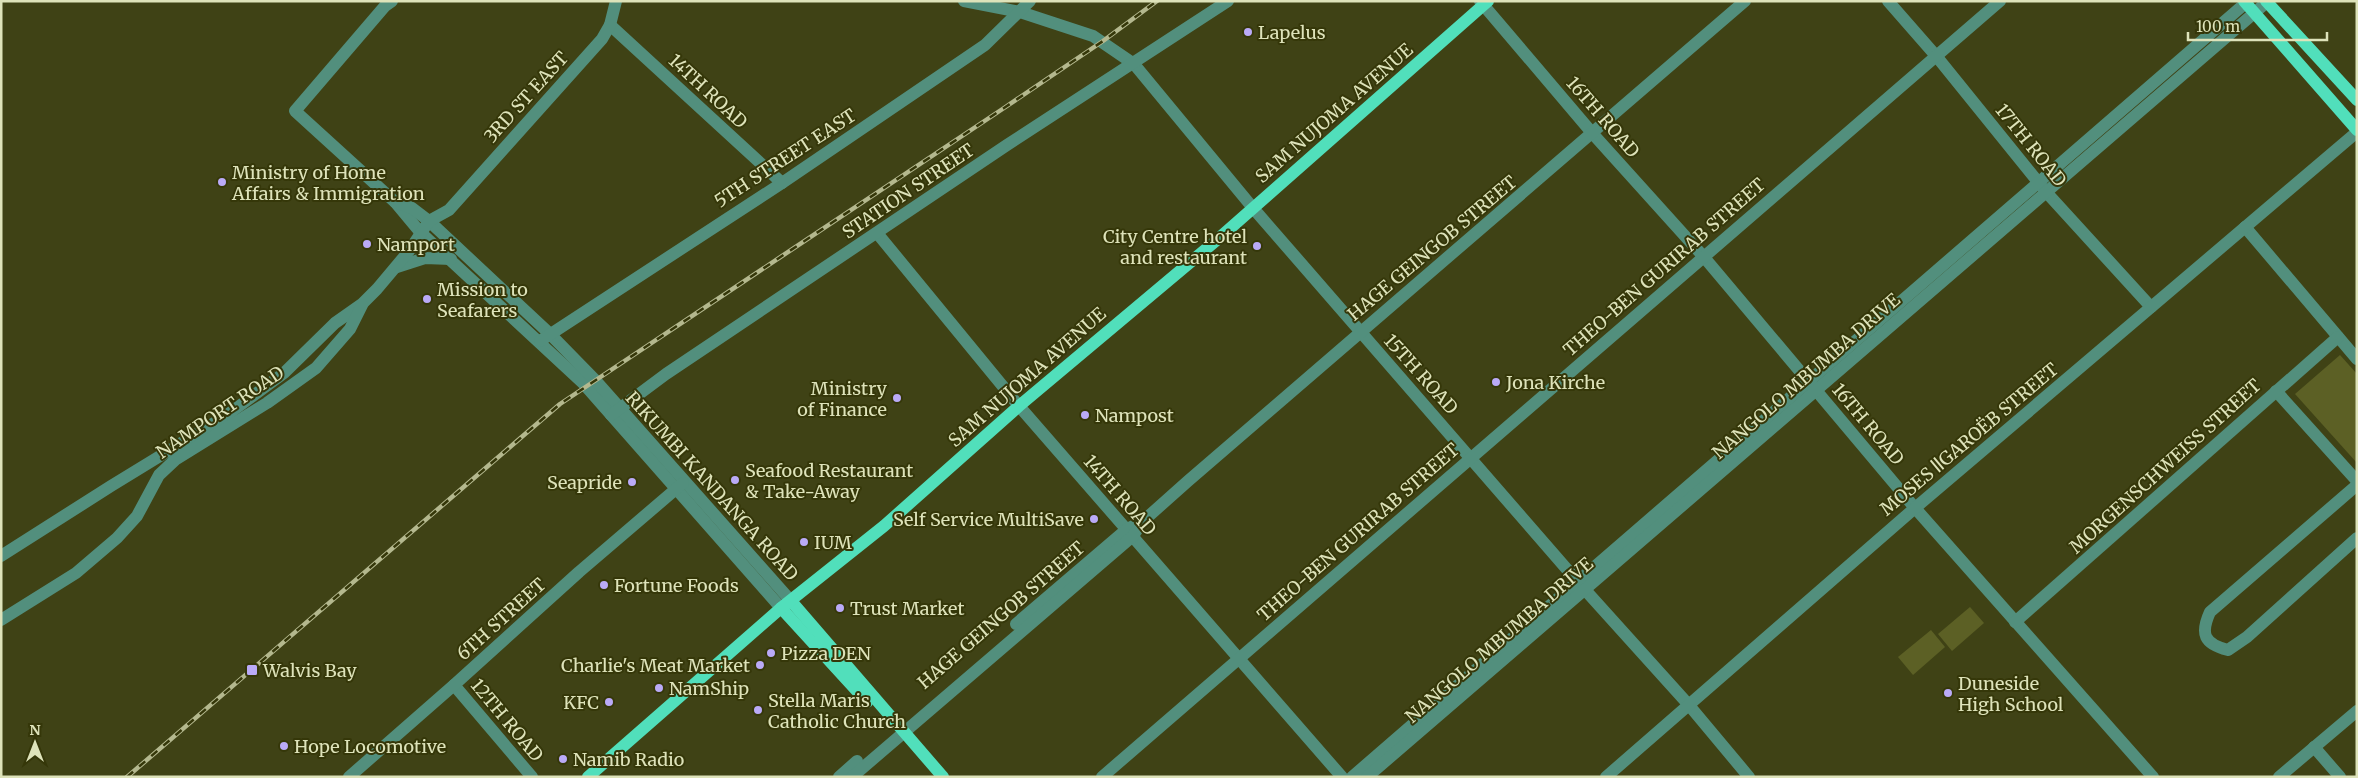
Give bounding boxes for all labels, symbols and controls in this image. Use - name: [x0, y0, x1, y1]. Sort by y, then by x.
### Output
- scale bar: [2188, 10, 2327, 42]
- text: 100 m: [2196, 17, 2240, 36]
- place label: Lapelus: [1258, 21, 1326, 44]
- marker: Lapelus: [1242, 26, 1254, 38]
- street label: SAM NUJOMA AVENUE: [1250, 38, 1418, 188]
- street label: 3RD ST EAST: [479, 46, 573, 147]
- street label: 14TH ROAD: [664, 49, 752, 133]
- street label: 16TH ROAD: [1562, 72, 1644, 162]
- street label: 17TH ROAD: [1991, 99, 2071, 191]
- street label: 5TH STREET EAST: [710, 103, 860, 212]
- street label: STATION STREET: [838, 138, 979, 244]
- place label: Ministry of Home Affairs & Immigration: [231, 161, 425, 205]
- street label: HAGE GEINGOB STREET: [1343, 170, 1522, 326]
- street label: THEO-BEN GURIRAB STREET: [1558, 173, 1770, 361]
- marker: Ministry of Home Affairs & Immigration: [216, 176, 228, 188]
- place label: City Centre hotel and restaurant: [1103, 225, 1247, 269]
- place label: Namport: [377, 233, 455, 256]
- marker: Namport: [361, 238, 373, 250]
- marker: City Centre hotel and restaurant: [1251, 240, 1263, 252]
- place label: Mission to Seafarers: [437, 278, 528, 322]
- street label: NANGOLO MBUMBA DRIVE: [1707, 288, 1905, 464]
- marker: Mission to Seafarers: [421, 293, 433, 305]
- street label: SAM NUJOMA AVENUE: [943, 302, 1111, 452]
- street label: 15TH ROAD: [1379, 329, 1463, 419]
- street label: MOSES ǁGAROËB STREET: [1875, 357, 2063, 520]
- street label: NAMPORT ROAD: [152, 361, 288, 463]
- place label: Jona Kirche: [1505, 371, 1605, 394]
- street label: MORGENSCHWEISS STREET: [2064, 373, 2266, 558]
- marker: Jona Kirche: [1490, 376, 1502, 388]
- place label: Ministry of Finance: [797, 377, 888, 421]
- street label: 16TH ROAD: [1827, 378, 1909, 470]
- street label: RIKUMBI KANDANGA ROAD: [621, 386, 803, 586]
- marker: Ministry of Finance: [891, 392, 903, 404]
- place label: Nampost: [1095, 404, 1174, 427]
- marker: Nampost: [1079, 409, 1091, 421]
- street label: THEO-BEN GURIRAB STREET: [1252, 438, 1464, 626]
- street label: 14TH ROAD: [1079, 450, 1161, 540]
- place label: Seafood Restaurant & Take-Away: [745, 459, 913, 503]
- place label: Seapride: [547, 471, 622, 494]
- marker: Seafood Restaurant & Take-Away: [729, 474, 741, 486]
- marker: Seapride: [626, 476, 638, 488]
- place label: Self Service MultiSave: [893, 508, 1084, 531]
- marker: Self Service MultiSave: [1088, 513, 1100, 525]
- place label: IUM: [814, 531, 852, 554]
- marker: IUM: [798, 536, 810, 548]
- street label: HAGE GEINGOB STREET: [913, 536, 1090, 694]
- street label: NANGOLO MBUMBA DRIVE: [1400, 552, 1598, 728]
- street label: 6TH STREET: [452, 573, 551, 665]
- place label: Fortune Foods: [614, 574, 739, 597]
- marker: Fortune Foods: [598, 579, 610, 591]
- place label: Trust Market: [850, 597, 964, 620]
- marker: Trust Market: [834, 602, 846, 614]
- place label: Pizza DEN: [781, 642, 871, 665]
- marker: Pizza DEN: [765, 647, 777, 659]
- place label: Charlie's Meat Market: [561, 654, 750, 677]
- place label: Walvis Bay: [262, 659, 357, 682]
- marker: Charlie's Meat Market: [754, 659, 766, 671]
- marker: Walvis Bay: [245, 663, 259, 677]
- place label: Duneside High School: [1958, 672, 2064, 716]
- street label: 12TH ROAD: [466, 674, 548, 766]
- place label: NamShip: [669, 677, 749, 700]
- marker: NamShip: [653, 682, 665, 694]
- marker: Duneside High School: [1942, 687, 1954, 699]
- place label: Stella Maris Catholic Church: [768, 689, 906, 733]
- place label: KFC: [563, 691, 599, 714]
- marker: KFC: [603, 696, 615, 708]
- marker: Stella Maris Catholic Church: [752, 704, 764, 716]
- north arrow: [10, 718, 60, 768]
- text: N: [29, 721, 41, 739]
- place label: Hope Locomotive: [294, 735, 446, 758]
- marker: Hope Locomotive: [278, 740, 290, 752]
- place label: Namib Radio: [573, 748, 684, 771]
- marker: Namib Radio: [557, 753, 569, 765]

